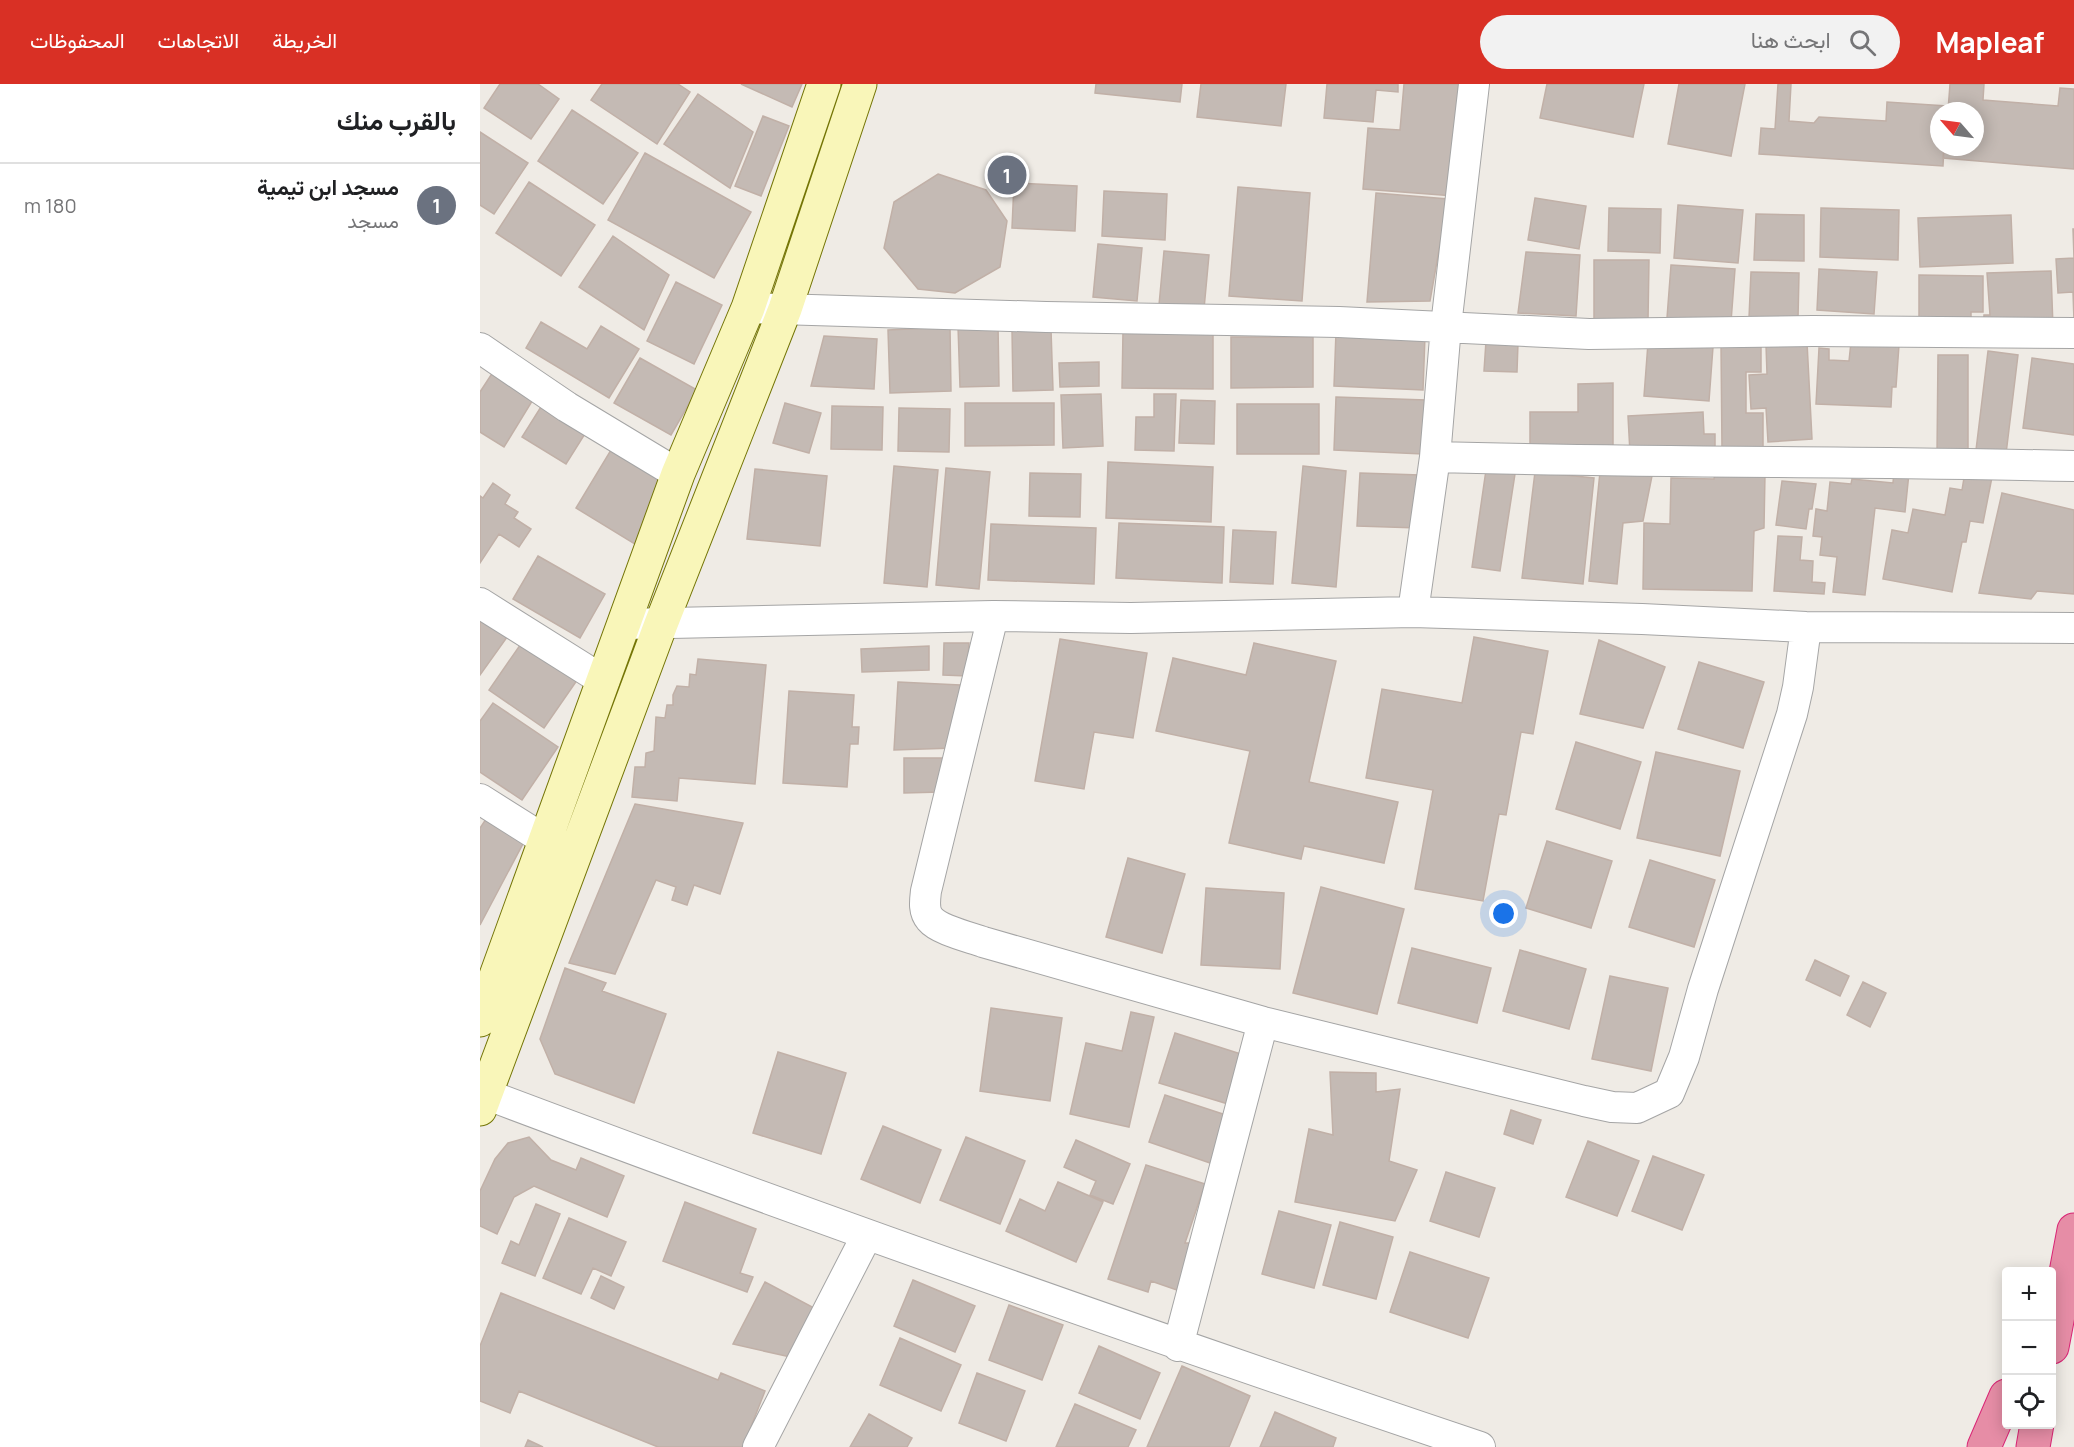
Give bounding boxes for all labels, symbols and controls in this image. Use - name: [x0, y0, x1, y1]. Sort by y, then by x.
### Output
- search box: [1480, 15, 1900, 69]
- text: Mapleaf: [1936, 23, 2044, 61]
- text: ابحث هنا: [1751, 25, 1831, 55]
- text: المحفوظات: [30, 26, 125, 54]
- text: الاتجاهات: [158, 26, 239, 54]
- text: الخريطة: [272, 26, 337, 54]
- icon: search: [1846, 26, 1879, 59]
- text: بالقرب منك: [337, 102, 456, 138]
- north arrow: [1930, 102, 1984, 156]
- pin: 1: [988, 152, 1026, 197]
- text: مسجد ابن تيمية: [257, 172, 399, 202]
- text: 180 m: [24, 192, 77, 219]
- text: 1: [432, 192, 441, 219]
- text: مسجد: [347, 207, 399, 234]
- your location: [1489, 899, 1518, 928]
- map controls: [2002, 1267, 2056, 1429]
- button: +: [2002, 1267, 2056, 1321]
- button: −: [2002, 1321, 2056, 1375]
- button: locate: [2002, 1375, 2056, 1429]

